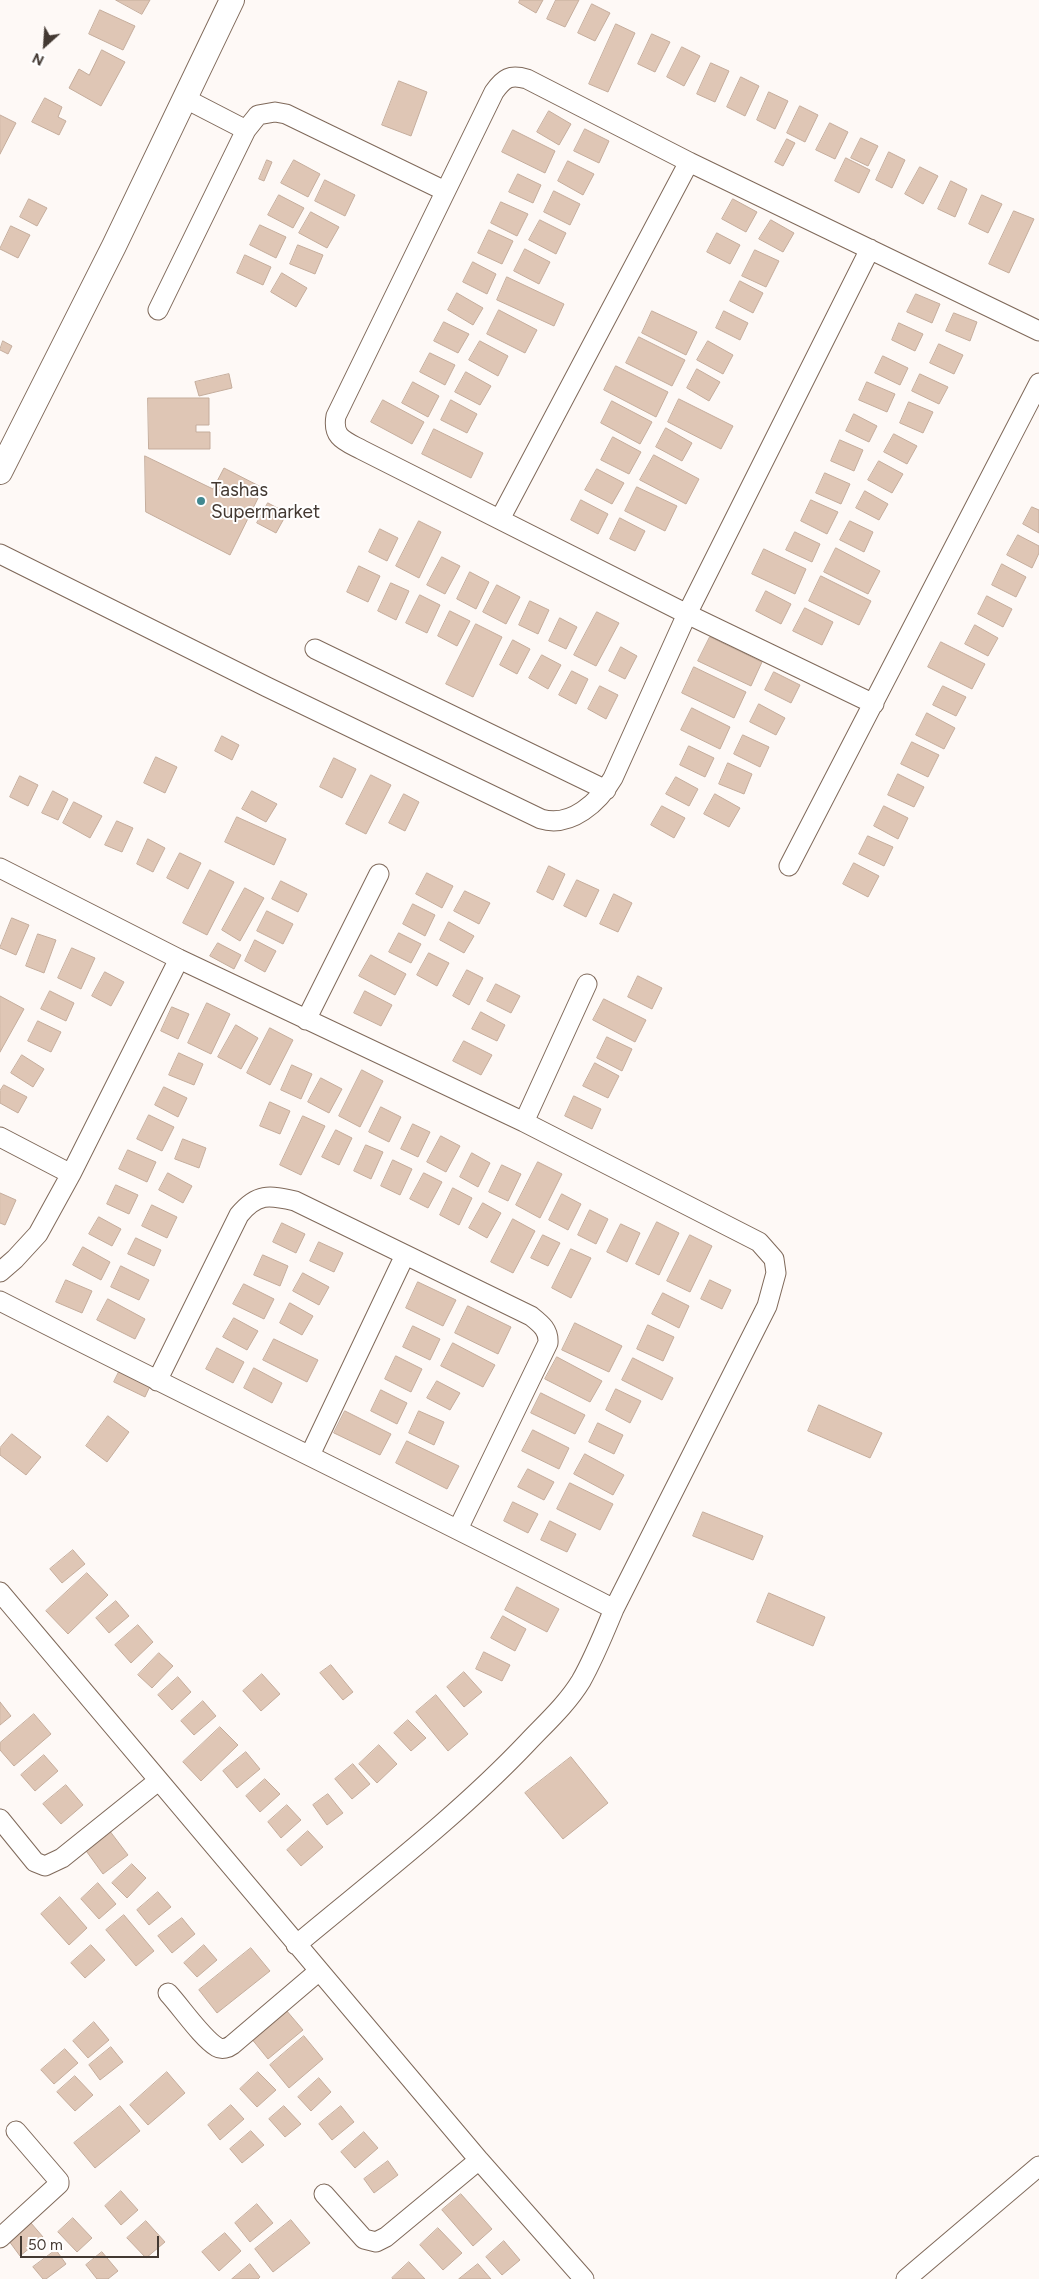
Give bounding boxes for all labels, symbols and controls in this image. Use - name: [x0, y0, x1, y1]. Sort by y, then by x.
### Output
- north arrow: [20, 20, 70, 70]
- text: N: [30, 49, 47, 69]
- place label: Tashas Supermarket: [211, 479, 320, 523]
- marker: Tashas Supermarket: [195, 495, 207, 507]
- scale bar: [22, 2226, 161, 2258]
- text: 50 m: [28, 2236, 63, 2254]

